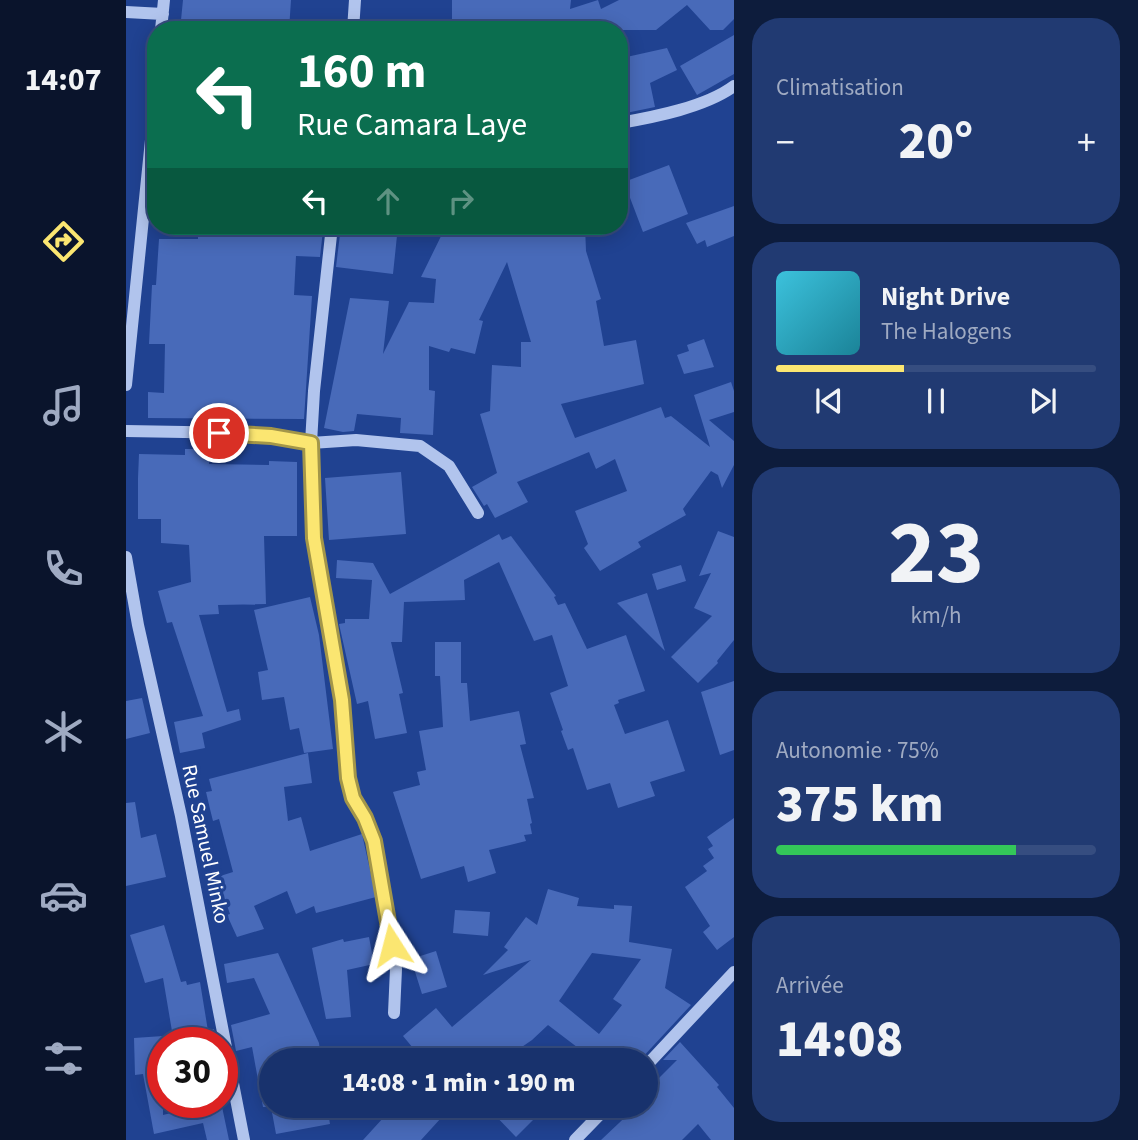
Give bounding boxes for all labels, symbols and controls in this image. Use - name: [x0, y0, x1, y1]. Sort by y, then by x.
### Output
- text: 160 m: [297, 37, 426, 107]
- icon: left: [182, 49, 273, 140]
- text: 14:07: [24, 57, 102, 103]
- text: Climatisation: [776, 71, 904, 104]
- text: Rue Camara Laye: [297, 102, 527, 148]
- text: 20°: [899, 105, 973, 179]
- text: −: [776, 116, 795, 170]
- text: +: [1077, 116, 1096, 170]
- icon: left: [296, 182, 334, 220]
- icon: ahead: [369, 182, 407, 220]
- icon: right: [442, 182, 480, 220]
- icon: directions: [39, 217, 88, 266]
- text: Night Drive: [881, 278, 1010, 315]
- text: The Halogens: [881, 315, 1012, 348]
- icon: music: [39, 381, 88, 430]
- icon: previous: [810, 382, 848, 420]
- icon: pause: [917, 382, 955, 420]
- icon: next: [1024, 382, 1062, 420]
- pin: [189, 403, 249, 463]
- icon: arrive: [200, 414, 238, 452]
- text: 23: [888, 489, 984, 618]
- icon: phone: [39, 544, 88, 593]
- text: km/h: [910, 599, 962, 632]
- icon: climate: [39, 707, 88, 756]
- text: Autonomie · 75%: [776, 734, 939, 767]
- street label: Rue Samuel Minko: [174, 762, 238, 926]
- text: 375 km: [776, 768, 944, 842]
- icon: car: [39, 871, 88, 920]
- position arrow: [355, 908, 429, 982]
- text: Arrivée: [776, 969, 844, 1002]
- text: 14:08: [776, 1003, 903, 1077]
- speed limit sign: 30: [147, 1027, 238, 1118]
- icon: filters: [39, 1034, 88, 1083]
- text: 14:08 · 1 min · 190 m: [342, 1064, 575, 1101]

